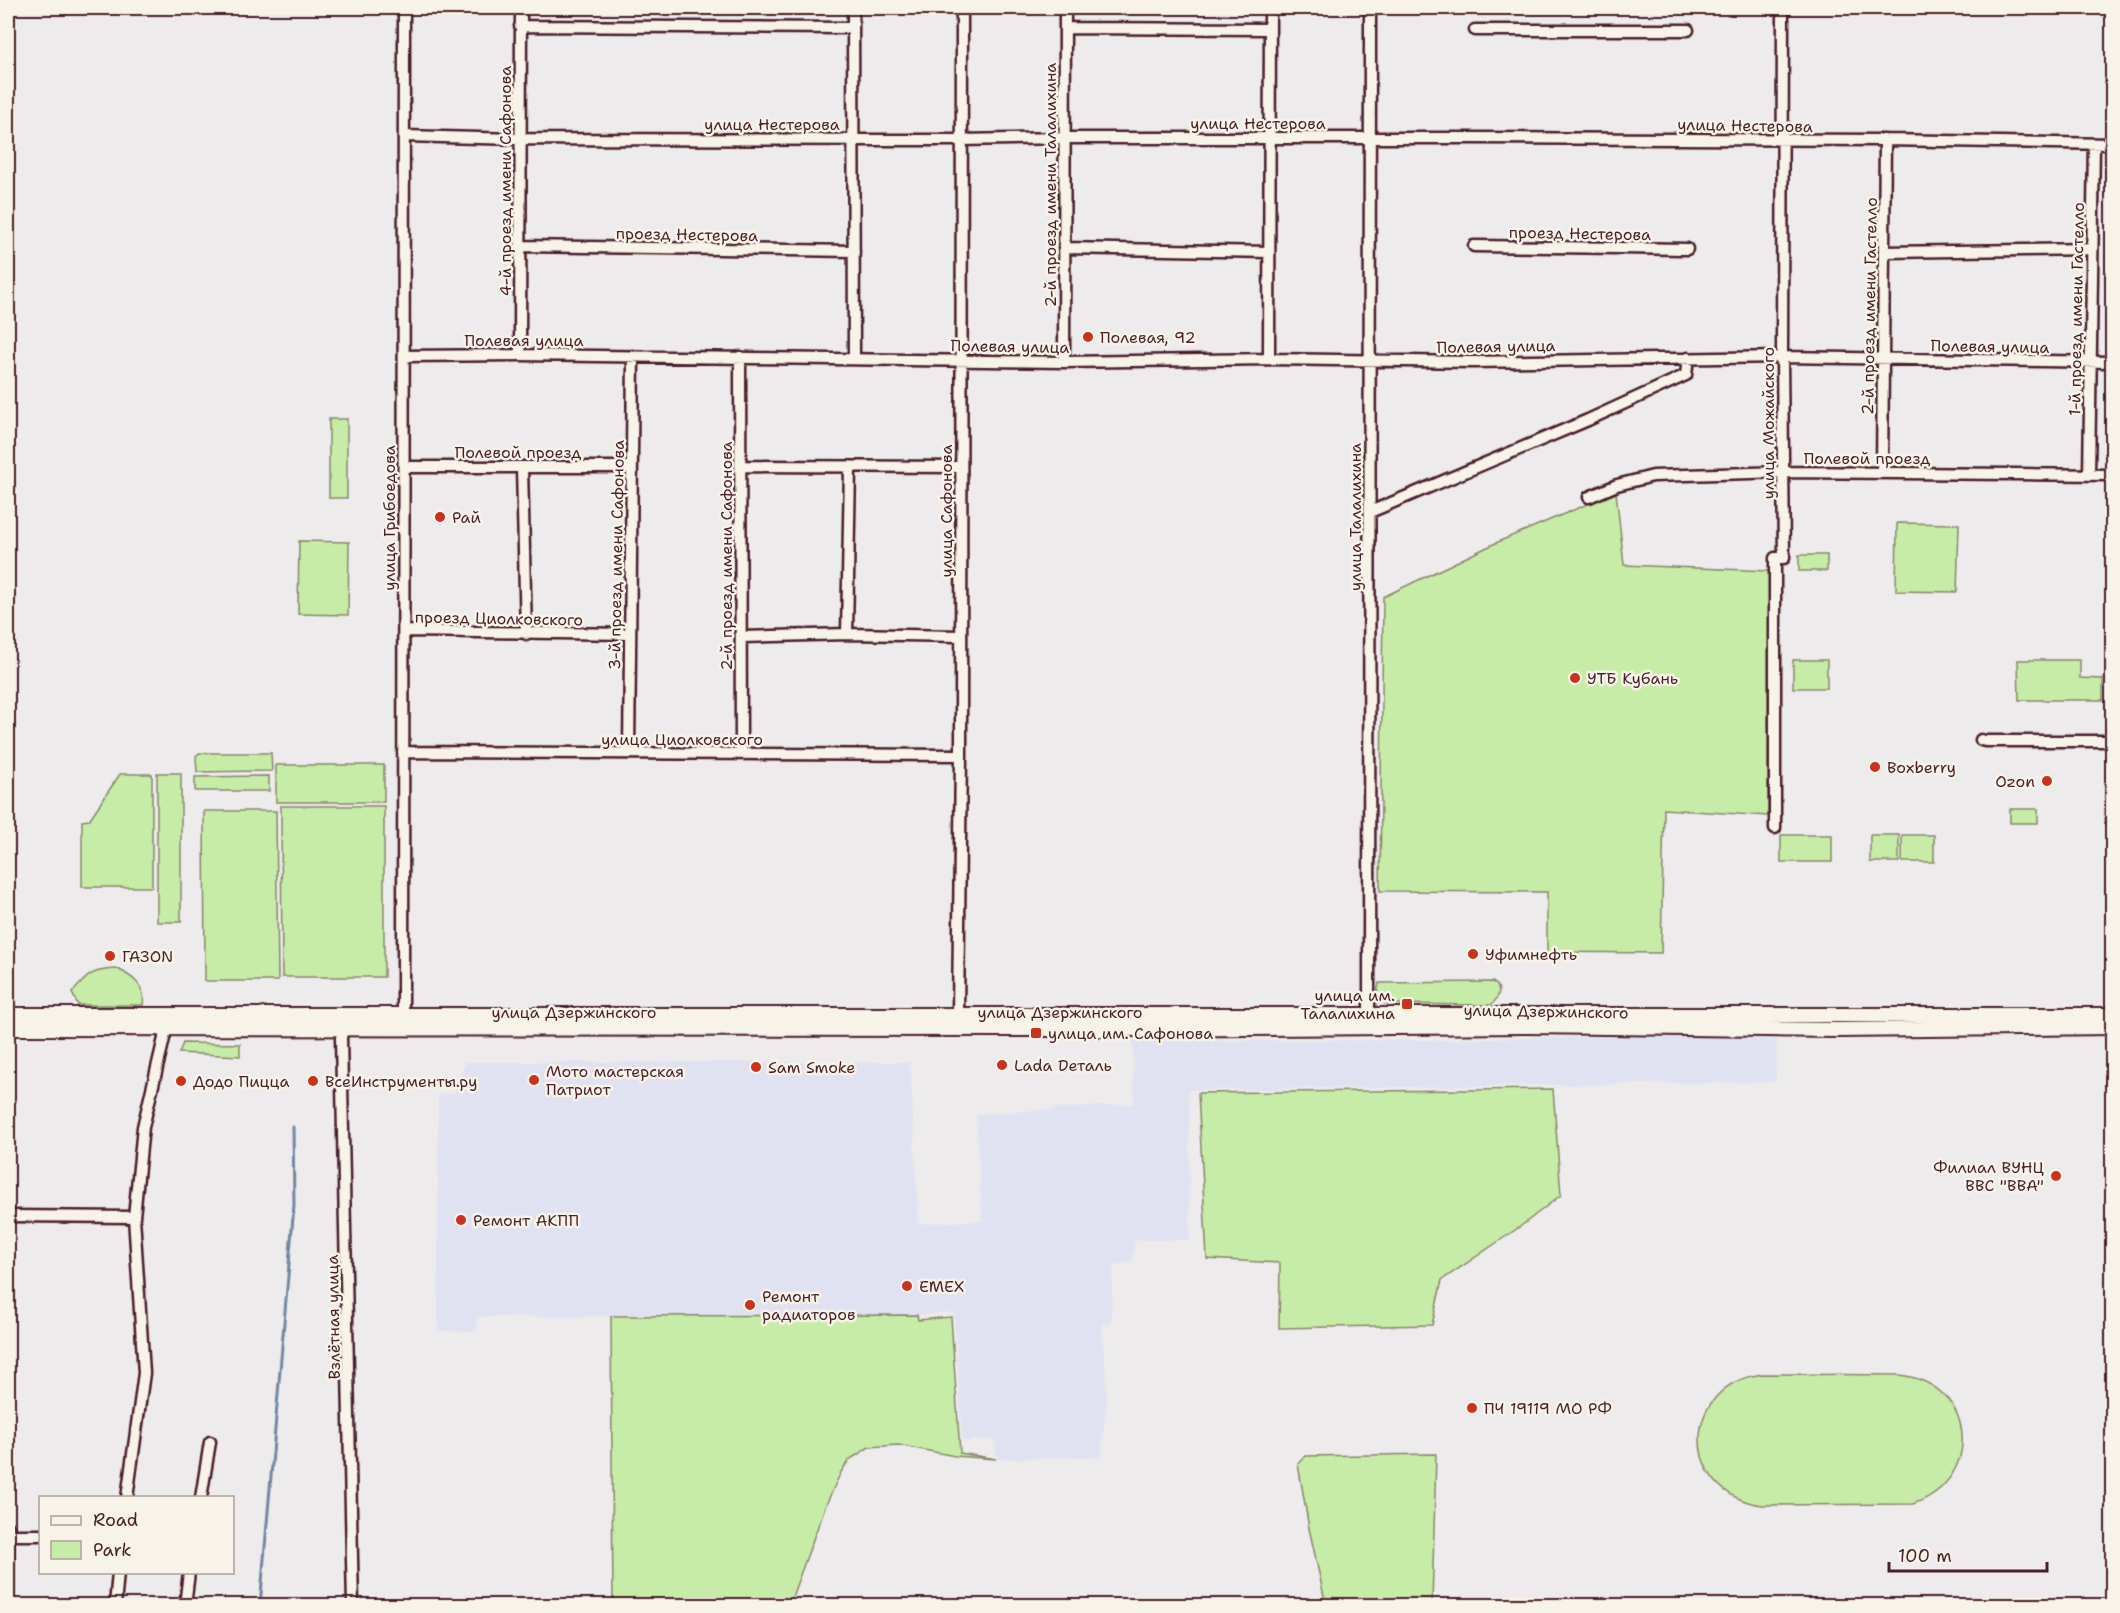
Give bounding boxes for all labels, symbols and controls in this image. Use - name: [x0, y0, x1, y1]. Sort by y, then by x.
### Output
- street label: 2-й проезд имени Талалихина: [1040, 63, 1061, 307]
- street label: 4-й проезд имени Сафонова: [495, 66, 516, 296]
- street label: улица Нестерова: [1190, 113, 1326, 134]
- street label: улица Нестерова: [704, 114, 840, 135]
- street label: улица Нестерова: [1677, 114, 1813, 137]
- street label: 2-й проезд имени Гастелло: [1857, 197, 1882, 415]
- street label: 1-й проезд имени Гастелло: [2064, 202, 2089, 416]
- street label: проезд Нестерова: [1509, 222, 1651, 245]
- street label: проезд Нестерова: [616, 223, 758, 246]
- place label: Полевая, 92: [1100, 327, 1196, 348]
- street label: Полевая улица: [465, 330, 583, 351]
- marker: Полевая, 92: [1081, 330, 1095, 344]
- street label: Полевая улица: [950, 335, 1070, 358]
- street label: Полевая улица: [1436, 335, 1556, 358]
- street label: Полевая улица: [1930, 335, 2050, 358]
- street label: улица Можайского: [1758, 347, 1779, 499]
- street label: 3-й проезд имени Сафонова: [604, 440, 629, 670]
- street label: 2-й проезд имени Сафонова: [716, 441, 737, 671]
- street label: Полевой проезд: [455, 442, 581, 463]
- street label: улица Талалихина: [1345, 443, 1366, 591]
- street label: улица Грибоедова: [379, 445, 400, 591]
- street label: улица Сафонова: [936, 445, 957, 577]
- street label: Полевой проезд: [1804, 448, 1930, 469]
- place label: Рай: [452, 507, 481, 528]
- marker: Рай: [433, 510, 447, 524]
- street label: проезд Циолковского: [415, 607, 583, 630]
- place label: УТБ Кубань: [1587, 668, 1678, 689]
- marker: УТБ Кубань: [1568, 671, 1582, 685]
- street label: улица Циолковского: [601, 729, 763, 750]
- place label: Boxberry: [1887, 757, 1956, 778]
- marker: Boxberry: [1868, 760, 1882, 774]
- place label: Ozon: [1995, 771, 2035, 792]
- marker: Ozon: [2040, 774, 2054, 788]
- place label: Уфимнефть: [1485, 944, 1577, 965]
- place label: ГАЗON: [122, 946, 173, 967]
- marker: Уфимнефть: [1466, 947, 1480, 961]
- marker: ГАЗON: [103, 949, 117, 963]
- place label: улица им. Талалихина: [1301, 985, 1395, 1024]
- marker: улица им. Талалихина: [1400, 997, 1414, 1011]
- street label: улица Дзержинского: [1463, 1000, 1629, 1023]
- street label: улица Дзержинского: [491, 1002, 657, 1023]
- street label: улица Дзержинского: [977, 1002, 1143, 1023]
- place label: улица им. Сафонова: [1048, 1023, 1213, 1044]
- marker: улица им. Сафонова: [1029, 1026, 1043, 1040]
- place label: Lada Dеталь: [1014, 1055, 1112, 1076]
- place label: Sam Smoke: [768, 1057, 855, 1078]
- marker: Lada Dеталь: [995, 1058, 1009, 1072]
- marker: Sam Smoke: [749, 1060, 763, 1074]
- place label: Мото мастерская Патриот: [546, 1061, 684, 1100]
- place label: Додо Пицца: [193, 1071, 289, 1092]
- place label: ВсеИнструменты.ру: [325, 1071, 477, 1092]
- marker: Мото мастерская Патриот: [527, 1073, 541, 1087]
- marker: Додо Пицца: [174, 1074, 188, 1088]
- marker: ВсеИнструменты.ру: [306, 1074, 320, 1088]
- place label: Филиал ВУНЦ ВВС "ВВА": [1933, 1157, 2044, 1196]
- marker: Филиал ВУНЦ ВВС "ВВА": [2049, 1169, 2063, 1183]
- place label: Ремонт АКПП: [473, 1210, 579, 1231]
- marker: Ремонт АКПП: [454, 1213, 468, 1227]
- street label: Взлётная улица: [322, 1255, 345, 1379]
- place label: EMEX: [919, 1276, 964, 1297]
- marker: EMEX: [900, 1279, 914, 1293]
- place label: Ремонт радиаторов: [762, 1286, 855, 1325]
- marker: Ремонт радиаторов: [743, 1298, 757, 1312]
- place label: ПЧ 19119 МО РФ: [1484, 1398, 1612, 1419]
- marker: ПЧ 19119 МО РФ: [1465, 1401, 1479, 1415]
- legend: [39, 1496, 234, 1574]
- text: Road: [93, 1508, 138, 1532]
- scale bar: [1889, 1535, 2046, 1573]
- text: Park: [93, 1538, 132, 1562]
- text: 100 m: [1898, 1544, 1952, 1568]

